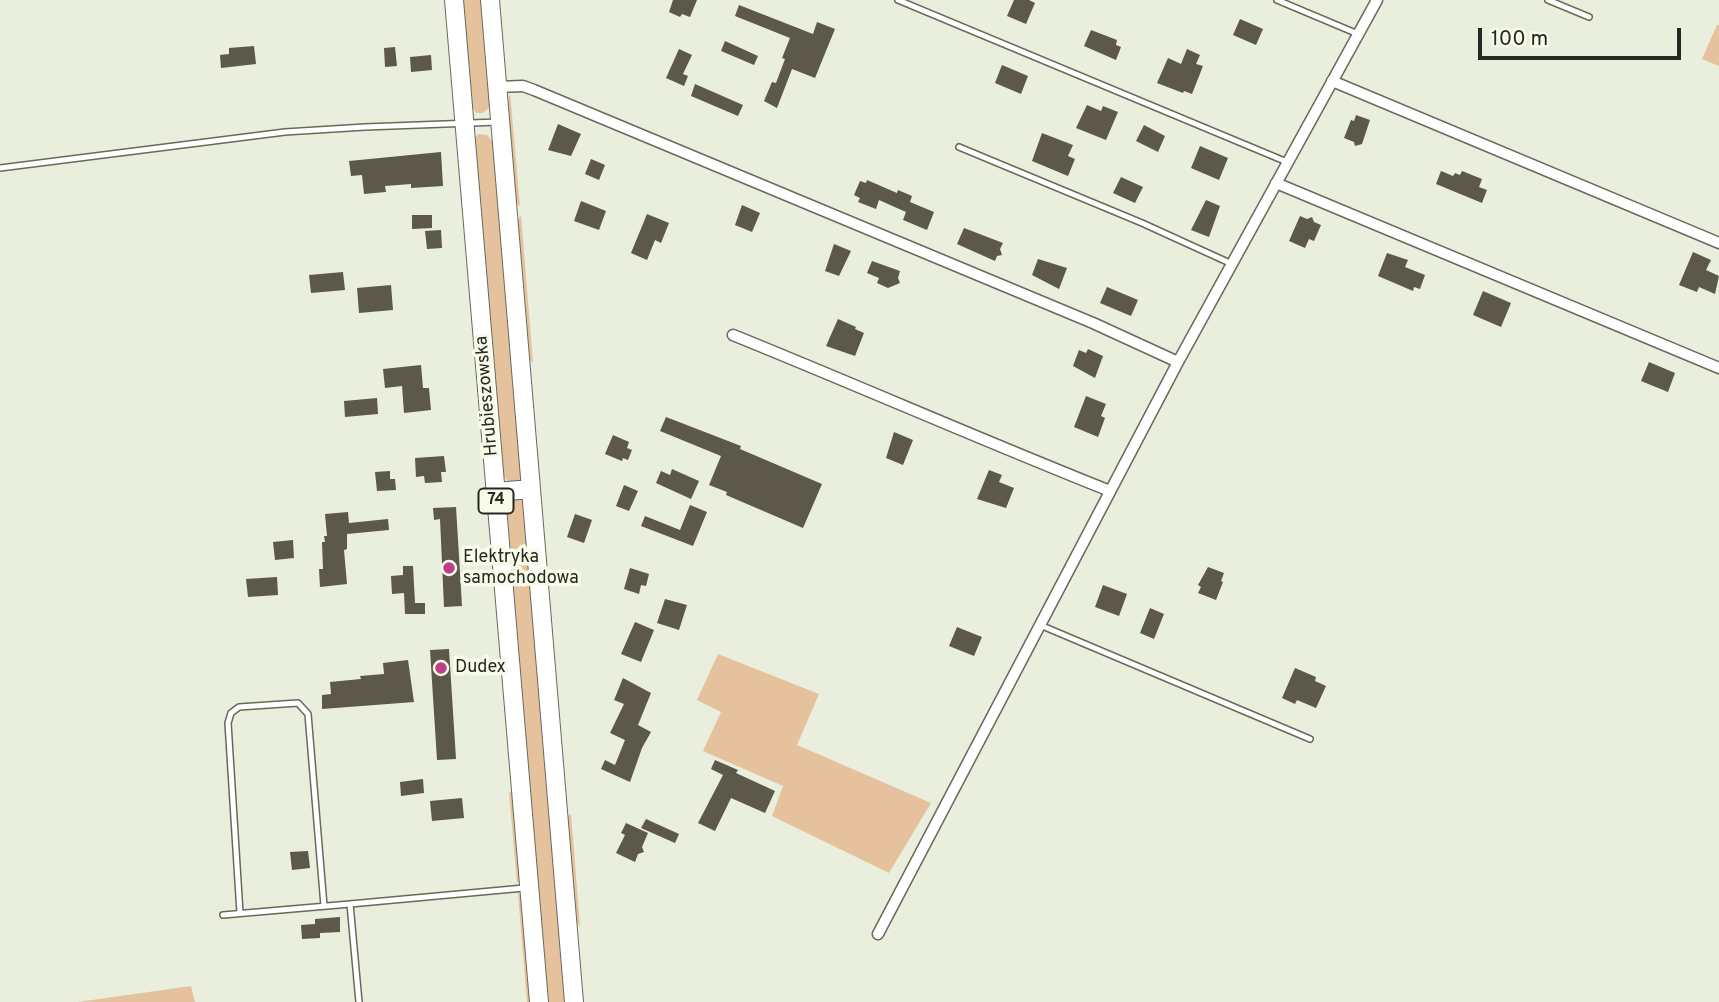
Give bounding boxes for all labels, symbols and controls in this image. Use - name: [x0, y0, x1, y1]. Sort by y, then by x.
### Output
- scale bar: [1481, 14, 1684, 58]
- text: 100 m: [1491, 26, 1548, 53]
- street label: Hrubieszowska: [472, 335, 504, 457]
- road number: 74: [478, 488, 514, 514]
- place label: Elektryka samochodowa: [463, 547, 579, 590]
- marker: Elektryka samochodowa: [441, 560, 457, 576]
- place label: Dudex: [455, 657, 506, 679]
- marker: Dudex: [433, 660, 449, 676]

